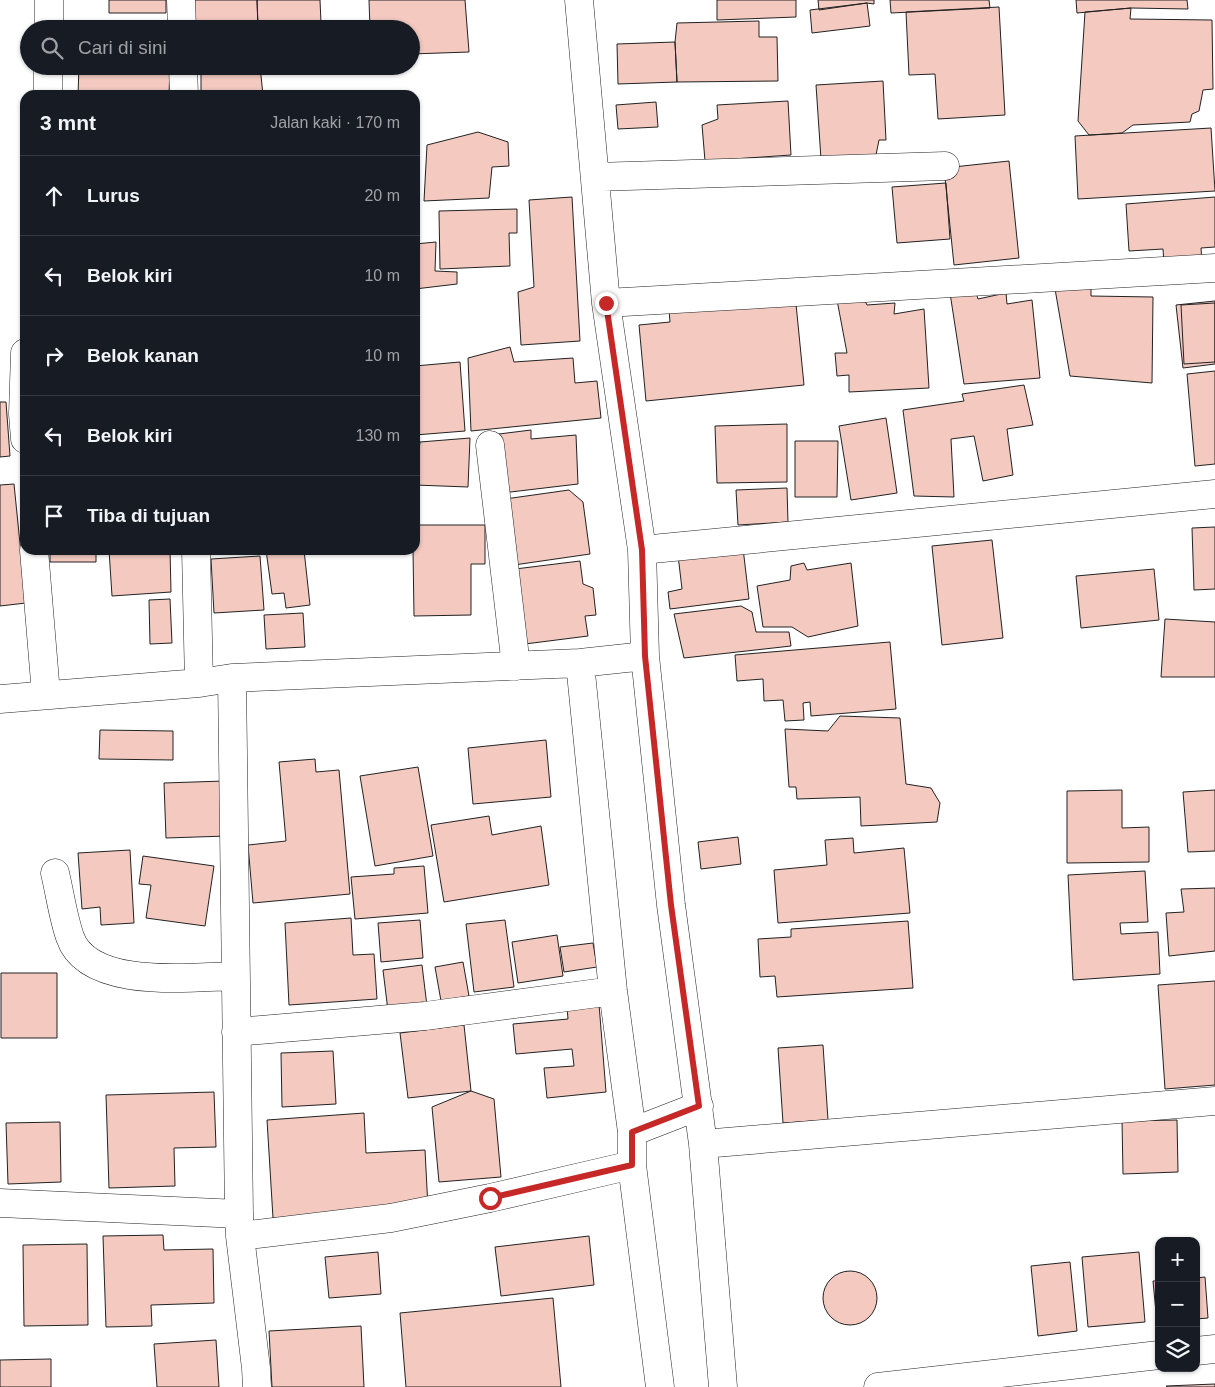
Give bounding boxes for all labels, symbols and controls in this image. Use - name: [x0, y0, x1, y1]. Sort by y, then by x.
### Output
- search box: [20, 20, 420, 75]
- icon: search: [38, 34, 66, 62]
- text: Cari di sini: [78, 37, 167, 58]
- text: 3 mnt: [40, 111, 96, 134]
- text: Jalan kaki · 170 m: [270, 114, 400, 131]
- icon: ahead: [40, 182, 68, 210]
- text: Lurus: [87, 185, 140, 206]
- text: 20 m: [364, 187, 400, 204]
- icon: left: [40, 262, 68, 290]
- text: Belok kiri: [87, 265, 173, 286]
- text: 10 m: [364, 267, 400, 284]
- route end: [595, 292, 618, 315]
- icon: right: [40, 342, 68, 370]
- text: Belok kanan: [87, 345, 199, 366]
- text: 10 m: [364, 347, 400, 364]
- icon: left: [40, 422, 68, 450]
- text: Belok kiri: [87, 425, 173, 446]
- text: 130 m: [356, 427, 400, 444]
- icon: arrive: [40, 502, 68, 530]
- text: Tiba di tujuan: [87, 505, 210, 526]
- route start: [479, 1187, 502, 1210]
- map controls: [1155, 1237, 1200, 1372]
- button: +: [1155, 1237, 1200, 1282]
- button: −: [1155, 1282, 1200, 1327]
- button: layers: [1155, 1327, 1200, 1372]

